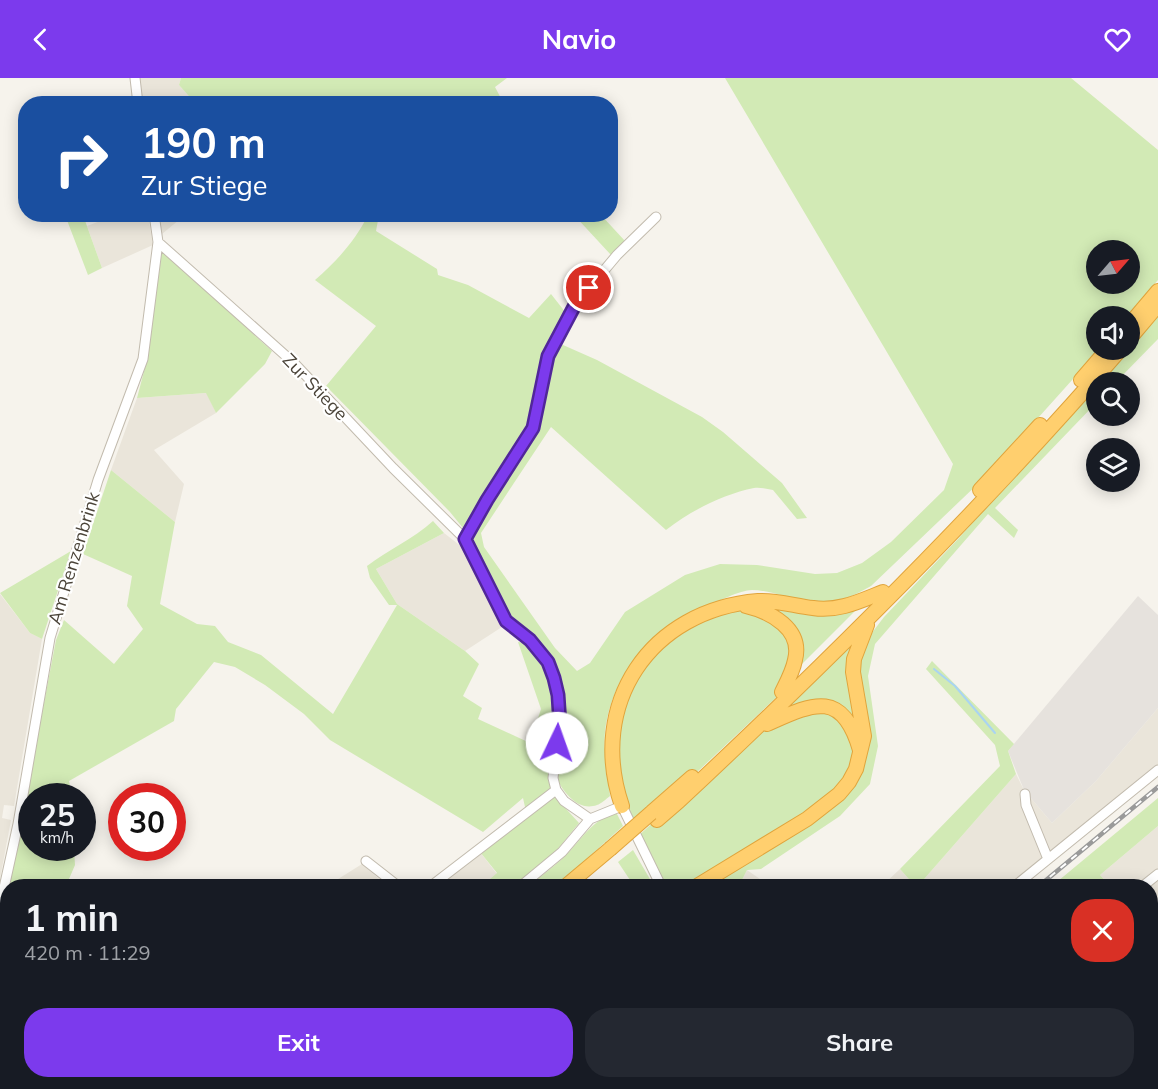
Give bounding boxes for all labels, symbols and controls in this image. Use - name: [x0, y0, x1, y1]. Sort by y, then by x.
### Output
- text: Navio: [542, 22, 616, 56]
- icon: back: [24, 23, 57, 56]
- icon: heart: [1101, 23, 1134, 56]
- text: 190 m: [141, 116, 266, 169]
- icon: right: [42, 120, 120, 198]
- text: Zur Stiege: [141, 168, 268, 202]
- north arrow: [1086, 240, 1140, 294]
- map controls: [1086, 240, 1140, 492]
- pin: [563, 262, 614, 313]
- icon: arrive: [572, 271, 605, 304]
- button: sound: [1086, 306, 1140, 360]
- street label: Zur Stiege: [278, 348, 353, 425]
- button: search: [1086, 372, 1140, 426]
- button: layers: [1086, 438, 1140, 492]
- street label: Am Renzenbrink: [42, 488, 105, 627]
- position arrow: [525, 711, 589, 775]
- speed limit sign: 30: [108, 783, 186, 861]
- text: 25: [39, 796, 75, 834]
- text: km/h: [40, 828, 74, 847]
- text: 1 min: [24, 895, 119, 940]
- button: close: [1071, 899, 1134, 962]
- text: 420 m · 11:29: [24, 940, 150, 965]
- button: Exit: [24, 1008, 573, 1077]
- button: Share: [585, 1008, 1134, 1077]

